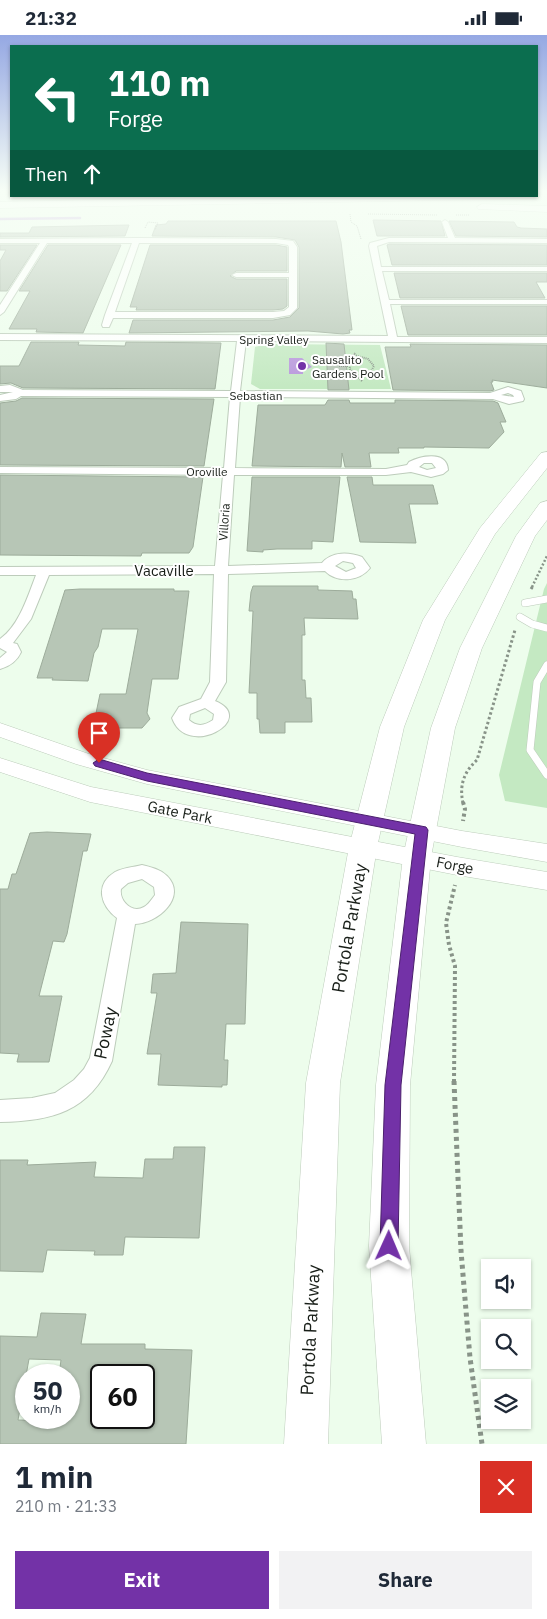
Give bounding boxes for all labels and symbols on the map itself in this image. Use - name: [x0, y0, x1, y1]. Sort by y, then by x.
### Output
- street label: Spring Valley: [239, 332, 309, 347]
- place label: Sausalito Gardens Pool: [312, 352, 384, 381]
- marker: Sausalito Gardens Pool: [296, 360, 308, 372]
- street label: Sebastian: [229, 388, 283, 403]
- street label: Oroville: [186, 464, 228, 479]
- street label: Villoria: [215, 502, 233, 541]
- street label: Vacaville: [134, 561, 194, 580]
- pin: [78, 712, 120, 763]
- street label: Gate Park: [146, 796, 214, 828]
- street label: Forge: [435, 852, 475, 878]
- street label: Portola Parkway: [326, 861, 372, 995]
- street label: Poway: [88, 1005, 122, 1061]
- position arrow: [362, 1219, 414, 1271]
- street label: Portola Parkway: [295, 1264, 325, 1396]
- speed limit sign: 60: [90, 1364, 155, 1429]

